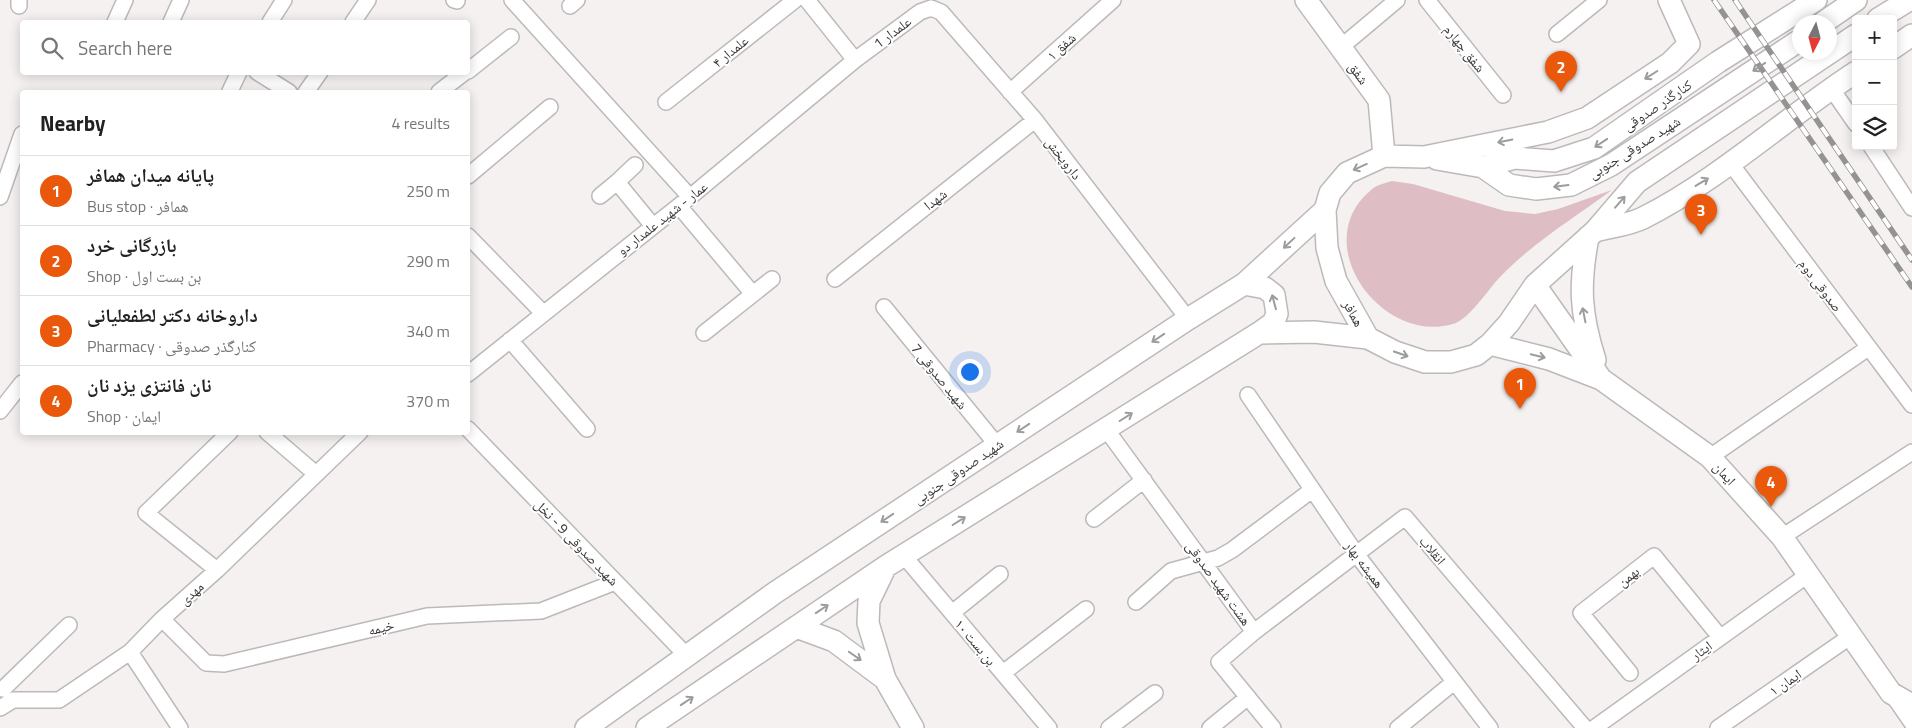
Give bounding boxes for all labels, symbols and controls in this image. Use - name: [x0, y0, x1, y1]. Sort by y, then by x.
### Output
- street label: علمدار 1: [869, 11, 915, 53]
- north arrow: [1792, 15, 1837, 60]
- map controls: [1852, 15, 1897, 150]
- button: +: [1852, 15, 1897, 60]
- street label: شفق چهارم: [1439, 19, 1491, 77]
- search box: [20, 20, 470, 75]
- street label: شفق ۱: [1042, 27, 1080, 65]
- street label: علمدار ۴: [707, 30, 753, 72]
- text: Search here: [78, 33, 172, 62]
- icon: search: [38, 34, 66, 62]
- pin: 2: [1545, 51, 1577, 92]
- street label: شفق: [1344, 57, 1374, 89]
- button: −: [1852, 60, 1897, 105]
- one-way arrow: [1752, 62, 1766, 72]
- one-way arrow: [1645, 70, 1659, 80]
- street label: کنارگذر صدوقی: [1618, 74, 1696, 136]
- button: layers: [1852, 105, 1897, 150]
- text: Nearby: [40, 107, 105, 139]
- street label: شهید صدوقی جنوبی: [1584, 110, 1684, 184]
- text: 4 results: [391, 111, 450, 135]
- street label: داروپخش: [1041, 132, 1088, 184]
- one-way arrow: [1498, 136, 1514, 146]
- one-way arrow: [1594, 138, 1608, 148]
- text: پایانه میدان همافر: [87, 160, 214, 189]
- one-way arrow: [1353, 162, 1368, 172]
- street label: عمار - شهید علمدار دو: [612, 176, 712, 260]
- one-way arrow: [1695, 177, 1709, 188]
- text: 1: [52, 179, 60, 203]
- text: 250 m: [406, 179, 450, 203]
- one-way arrow: [1553, 181, 1569, 191]
- street label: شهدا: [919, 183, 951, 215]
- text: Bus stop · همافر: [87, 194, 189, 218]
- pin: 3: [1685, 194, 1717, 235]
- one-way arrow: [1614, 195, 1626, 208]
- text: بازرگانی خرد: [87, 230, 177, 259]
- one-way arrow: [1283, 237, 1295, 249]
- text: 2: [52, 249, 60, 273]
- text: 290 m: [406, 249, 450, 273]
- street label: صدوقی دوم: [1794, 254, 1848, 316]
- text: Shop · بن بست اول: [87, 264, 201, 288]
- one-way arrow: [1269, 295, 1279, 311]
- street label: همافر: [1338, 295, 1370, 330]
- text: داروخانه دکتر لطفعلیانی: [87, 300, 258, 329]
- one-way arrow: [1578, 308, 1588, 324]
- text: 3: [52, 319, 60, 343]
- text: 340 m: [406, 319, 450, 343]
- one-way arrow: [1152, 333, 1166, 343]
- text: Pharmacy · کنارگذر صدوقی: [87, 334, 256, 358]
- street label: شهید صدوقی 7: [907, 338, 973, 414]
- one-way arrow: [1392, 350, 1408, 359]
- one-way arrow: [1529, 352, 1545, 361]
- your location: [957, 359, 983, 385]
- pin: 1: [1504, 368, 1536, 409]
- text: نان فانتزی یزد نان: [87, 370, 211, 399]
- text: 4: [52, 389, 60, 413]
- text: 370 m: [406, 389, 450, 413]
- text: Shop · ایمان: [87, 404, 161, 428]
- one-way arrow: [1119, 411, 1133, 422]
- one-way arrow: [1016, 423, 1030, 433]
- street label: شهید صدوقی جنوبی: [909, 433, 1007, 509]
- street label: ایمان: [1709, 456, 1741, 490]
- pin: 4: [1755, 466, 1787, 507]
- street label: شهید صدوقی 9 - نخل: [530, 494, 624, 590]
- one-way arrow: [881, 513, 895, 523]
- one-way arrow: [951, 516, 965, 526]
- street label: انقلاب: [1415, 531, 1451, 569]
- street label: همیشه بهار: [1340, 535, 1390, 592]
- street label: هشت شهید صدوقی: [1181, 536, 1257, 630]
- street label: بهمن: [1612, 561, 1644, 591]
- street label: مهدی: [174, 576, 208, 610]
- one-way arrow: [815, 604, 829, 615]
- street label: خیمه: [366, 614, 396, 640]
- street label: بن بست ۱۰: [950, 614, 1002, 670]
- street label: ایثار: [1685, 635, 1716, 666]
- one-way arrow: [848, 651, 862, 661]
- street label: ایمان ۱: [1765, 663, 1805, 701]
- one-way arrow: [680, 696, 694, 706]

